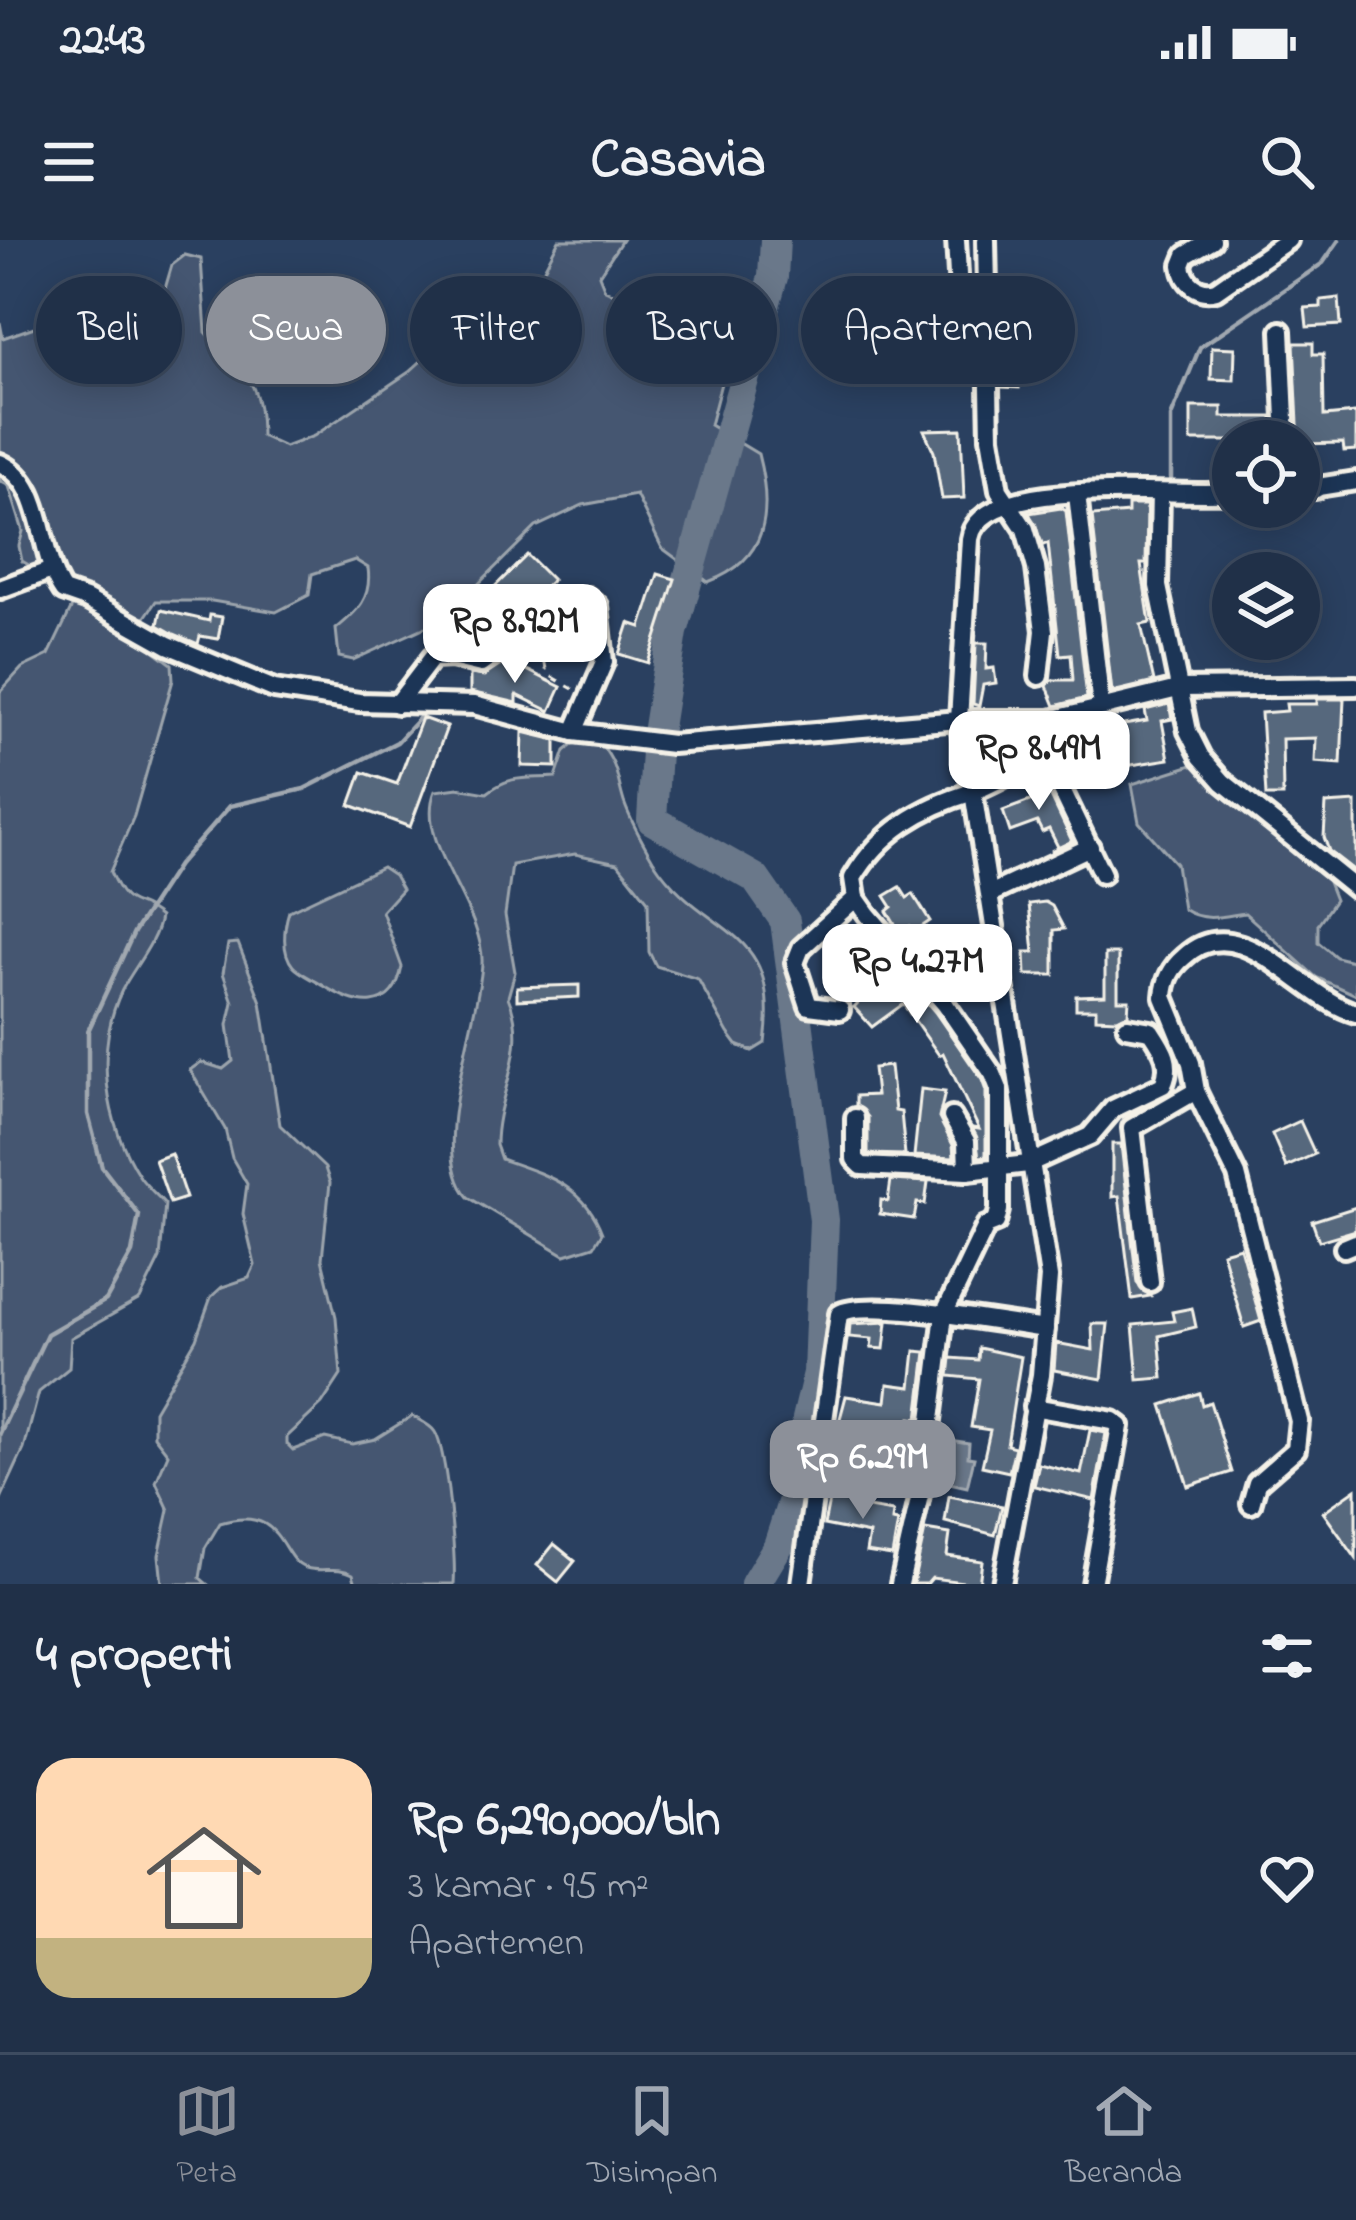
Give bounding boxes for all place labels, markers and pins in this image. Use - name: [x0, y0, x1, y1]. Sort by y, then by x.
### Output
- pin: Rp 8.92M: [391, 584, 639, 686]
- pin: Rp 8.49M: [915, 711, 1163, 813]
- pin: Rp 4.27M: [793, 924, 1041, 1026]
- pin: Rp 6.29M: [739, 1420, 987, 1522]

